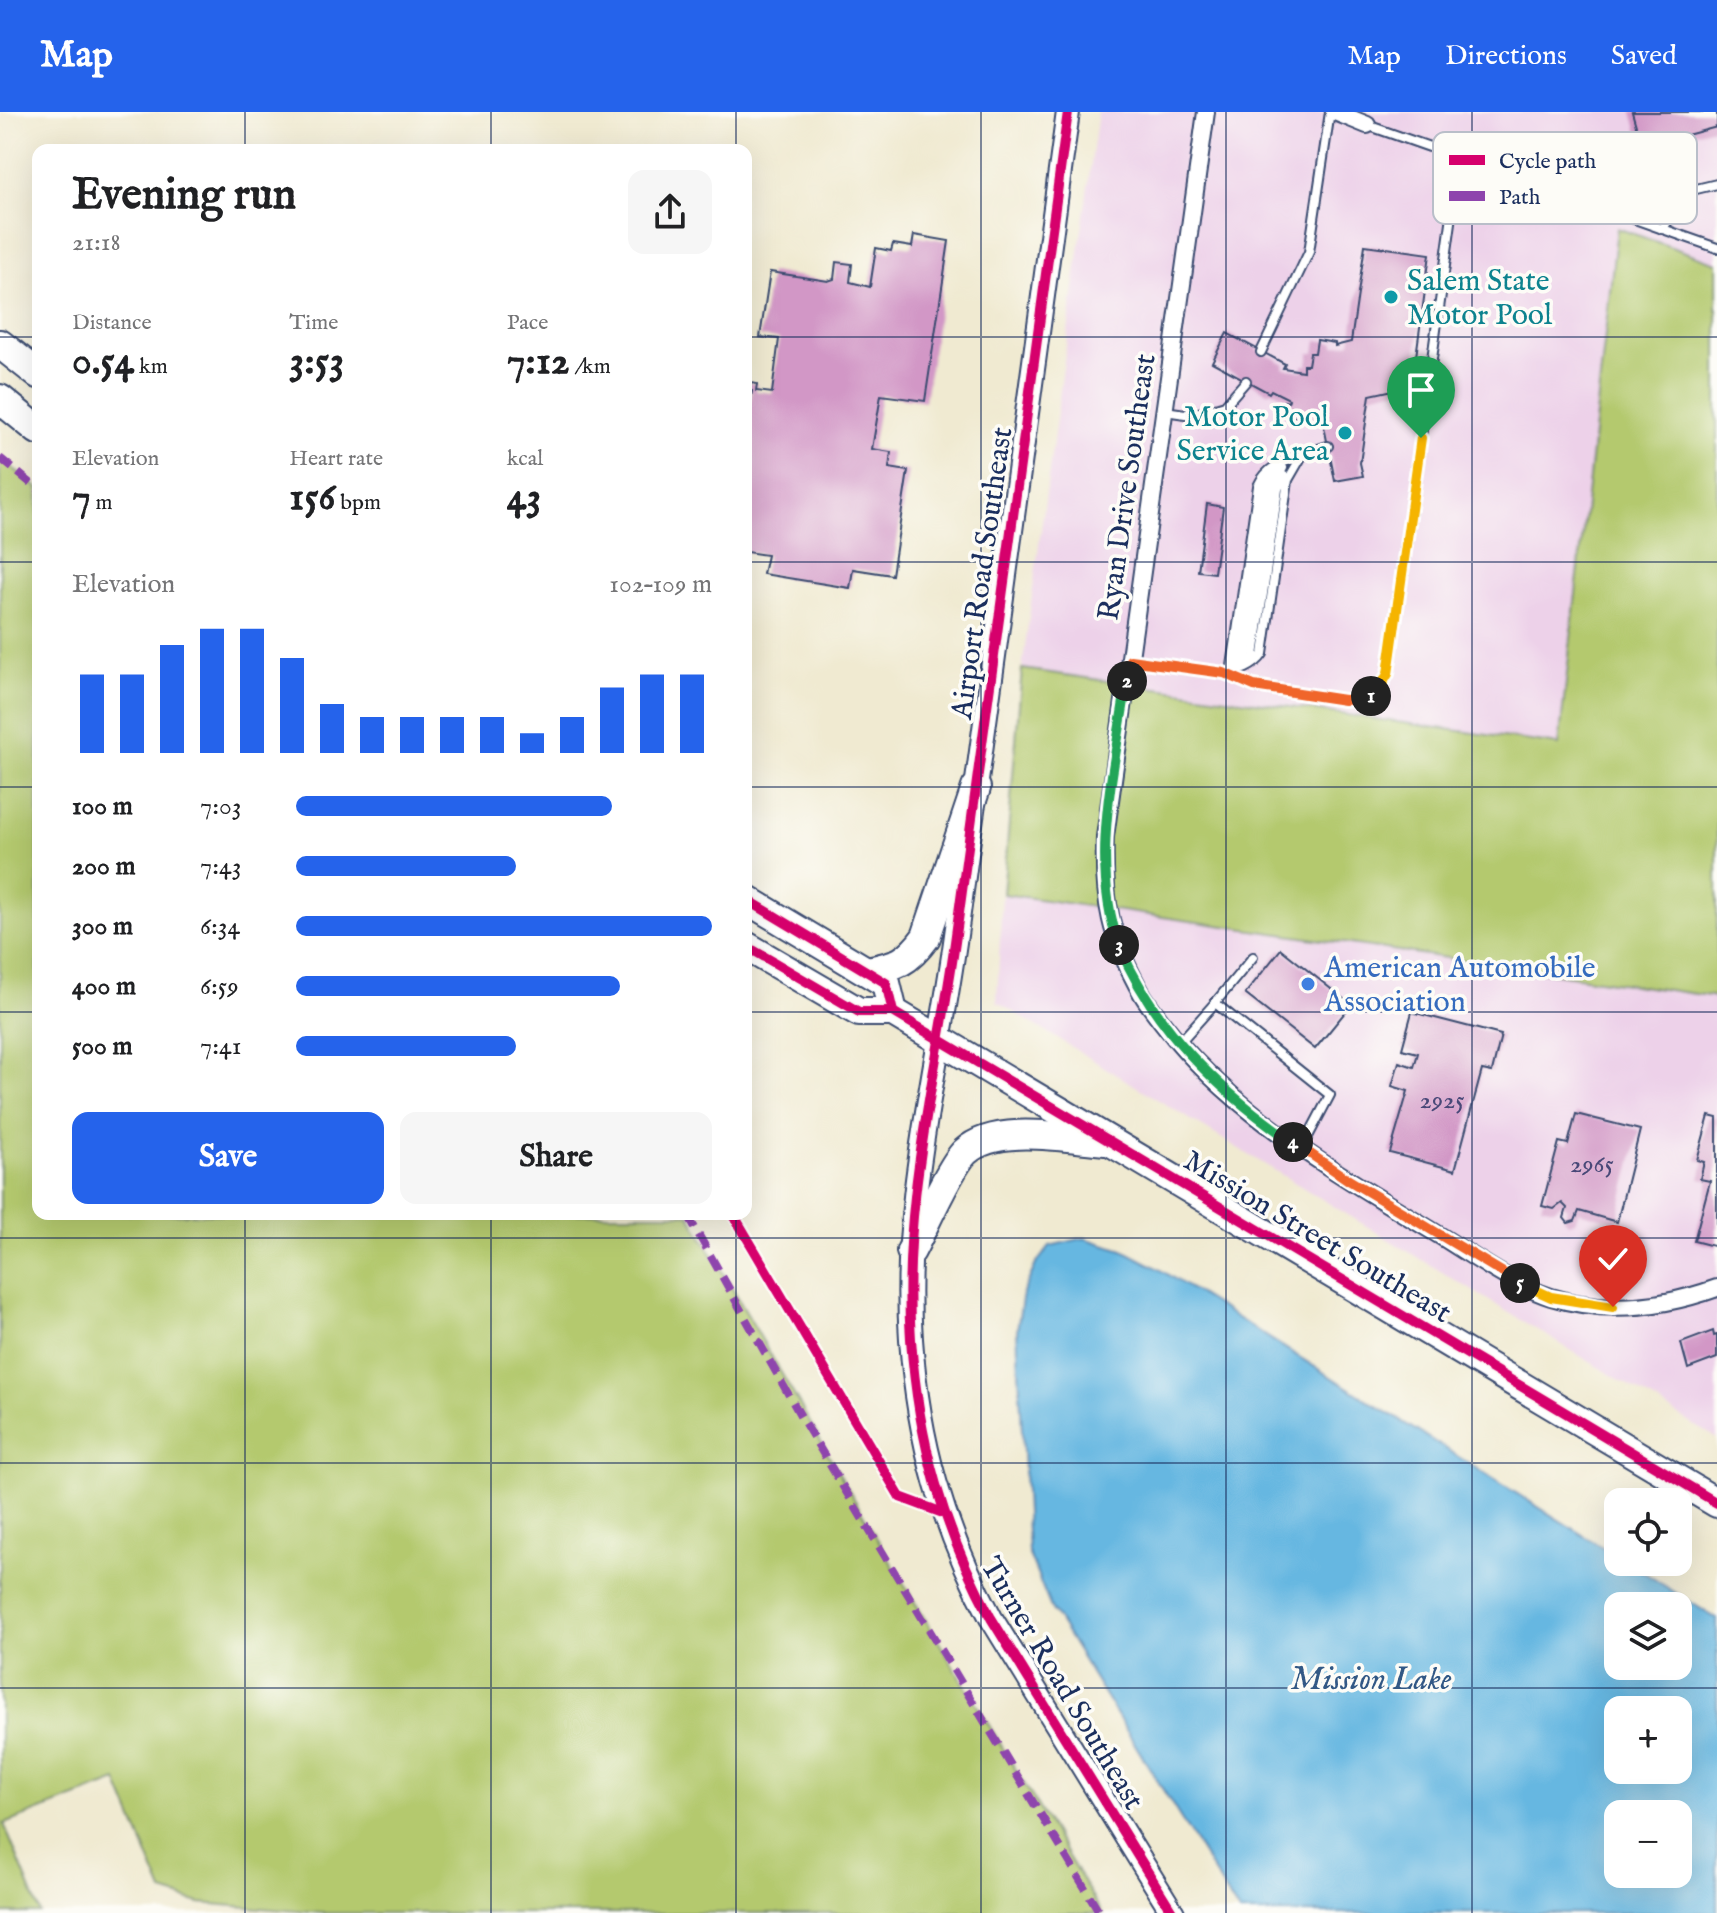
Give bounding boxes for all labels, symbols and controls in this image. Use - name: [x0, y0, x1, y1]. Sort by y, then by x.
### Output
- text: Map: [40, 32, 113, 80]
- text: Map: [1347, 39, 1401, 74]
- text: Directions: [1445, 39, 1567, 74]
- text: Saved: [1611, 39, 1677, 74]
- legend: [1433, 132, 1697, 224]
- text: Cycle path: [1499, 148, 1596, 176]
- text: Evening run: [72, 168, 296, 224]
- button: share: [628, 170, 712, 254]
- text: Path: [1499, 184, 1541, 212]
- text: 21:18: [72, 226, 121, 259]
- place label: Salem State Motor Pool: [1407, 263, 1553, 335]
- marker: Salem State Motor Pool: [1382, 288, 1400, 306]
- text: Distance: [72, 309, 152, 337]
- text: Time: [289, 309, 338, 337]
- text: Pace: [507, 309, 548, 337]
- text: 0.54: [72, 337, 134, 388]
- text: 3:53: [289, 337, 344, 388]
- text: 7:12: [507, 337, 570, 388]
- street label: Ryan Drive Southeast: [1090, 351, 1166, 623]
- text: km: [134, 353, 168, 381]
- text: /km: [570, 353, 611, 381]
- pin: [1387, 356, 1455, 438]
- icon: arrive: [1399, 368, 1443, 412]
- place label: Motor Pool Service Area: [1176, 399, 1330, 471]
- marker: Motor Pool Service Area: [1336, 424, 1354, 442]
- street label: Airport Road Southeast: [944, 425, 1022, 723]
- text: Elevation: [72, 445, 159, 473]
- text: Heart rate: [289, 445, 383, 473]
- text: kcal: [507, 445, 543, 473]
- text: 7: [72, 473, 91, 524]
- text: 156: [289, 473, 335, 524]
- text: 43: [507, 473, 541, 524]
- text: m: [91, 489, 113, 517]
- text: bpm: [335, 489, 381, 517]
- text: Elevation: [72, 568, 175, 601]
- text: 102–109 m: [609, 568, 712, 601]
- pin: 2: [1107, 661, 1147, 701]
- text: 2: [1122, 667, 1132, 695]
- pin: 1: [1351, 676, 1391, 716]
- text: 1: [1367, 682, 1375, 710]
- text: 100 m: [72, 790, 133, 823]
- text: 7:03: [200, 790, 242, 823]
- text: 200 m: [72, 850, 136, 883]
- text: 7:43: [200, 850, 241, 883]
- text: 300 m: [72, 910, 133, 943]
- text: 6:34: [200, 910, 240, 943]
- pin: 3: [1099, 925, 1139, 965]
- text: 3: [1115, 931, 1123, 959]
- place label: American Automobile Association: [1323, 950, 1596, 1022]
- text: 400 m: [72, 970, 136, 1003]
- text: 6:59: [200, 970, 239, 1003]
- marker: American Automobile Association: [1299, 975, 1317, 993]
- text: 500 m: [72, 1030, 133, 1063]
- text: 7:41: [200, 1030, 241, 1063]
- house number: 2925: [1419, 1084, 1465, 1117]
- button: Save: [72, 1112, 384, 1204]
- button: Share: [400, 1112, 712, 1204]
- pin: 4: [1273, 1122, 1313, 1162]
- text: 4: [1288, 1128, 1298, 1156]
- street label: Mission Street Southeast: [1176, 1143, 1458, 1333]
- house number: 2965: [1570, 1148, 1614, 1181]
- pin: [1579, 1225, 1647, 1307]
- icon: check: [1591, 1237, 1635, 1281]
- pin: 5: [1500, 1263, 1540, 1303]
- text: 5: [1516, 1269, 1524, 1297]
- map controls: [1604, 1488, 1692, 1888]
- button: locate: [1604, 1488, 1692, 1576]
- street label: Turner Road Southeast: [971, 1551, 1152, 1817]
- button: layers: [1604, 1592, 1692, 1680]
- water label: Mission Lake: [1291, 1660, 1452, 1701]
- button: +: [1604, 1696, 1692, 1784]
- button: −: [1604, 1800, 1692, 1888]

